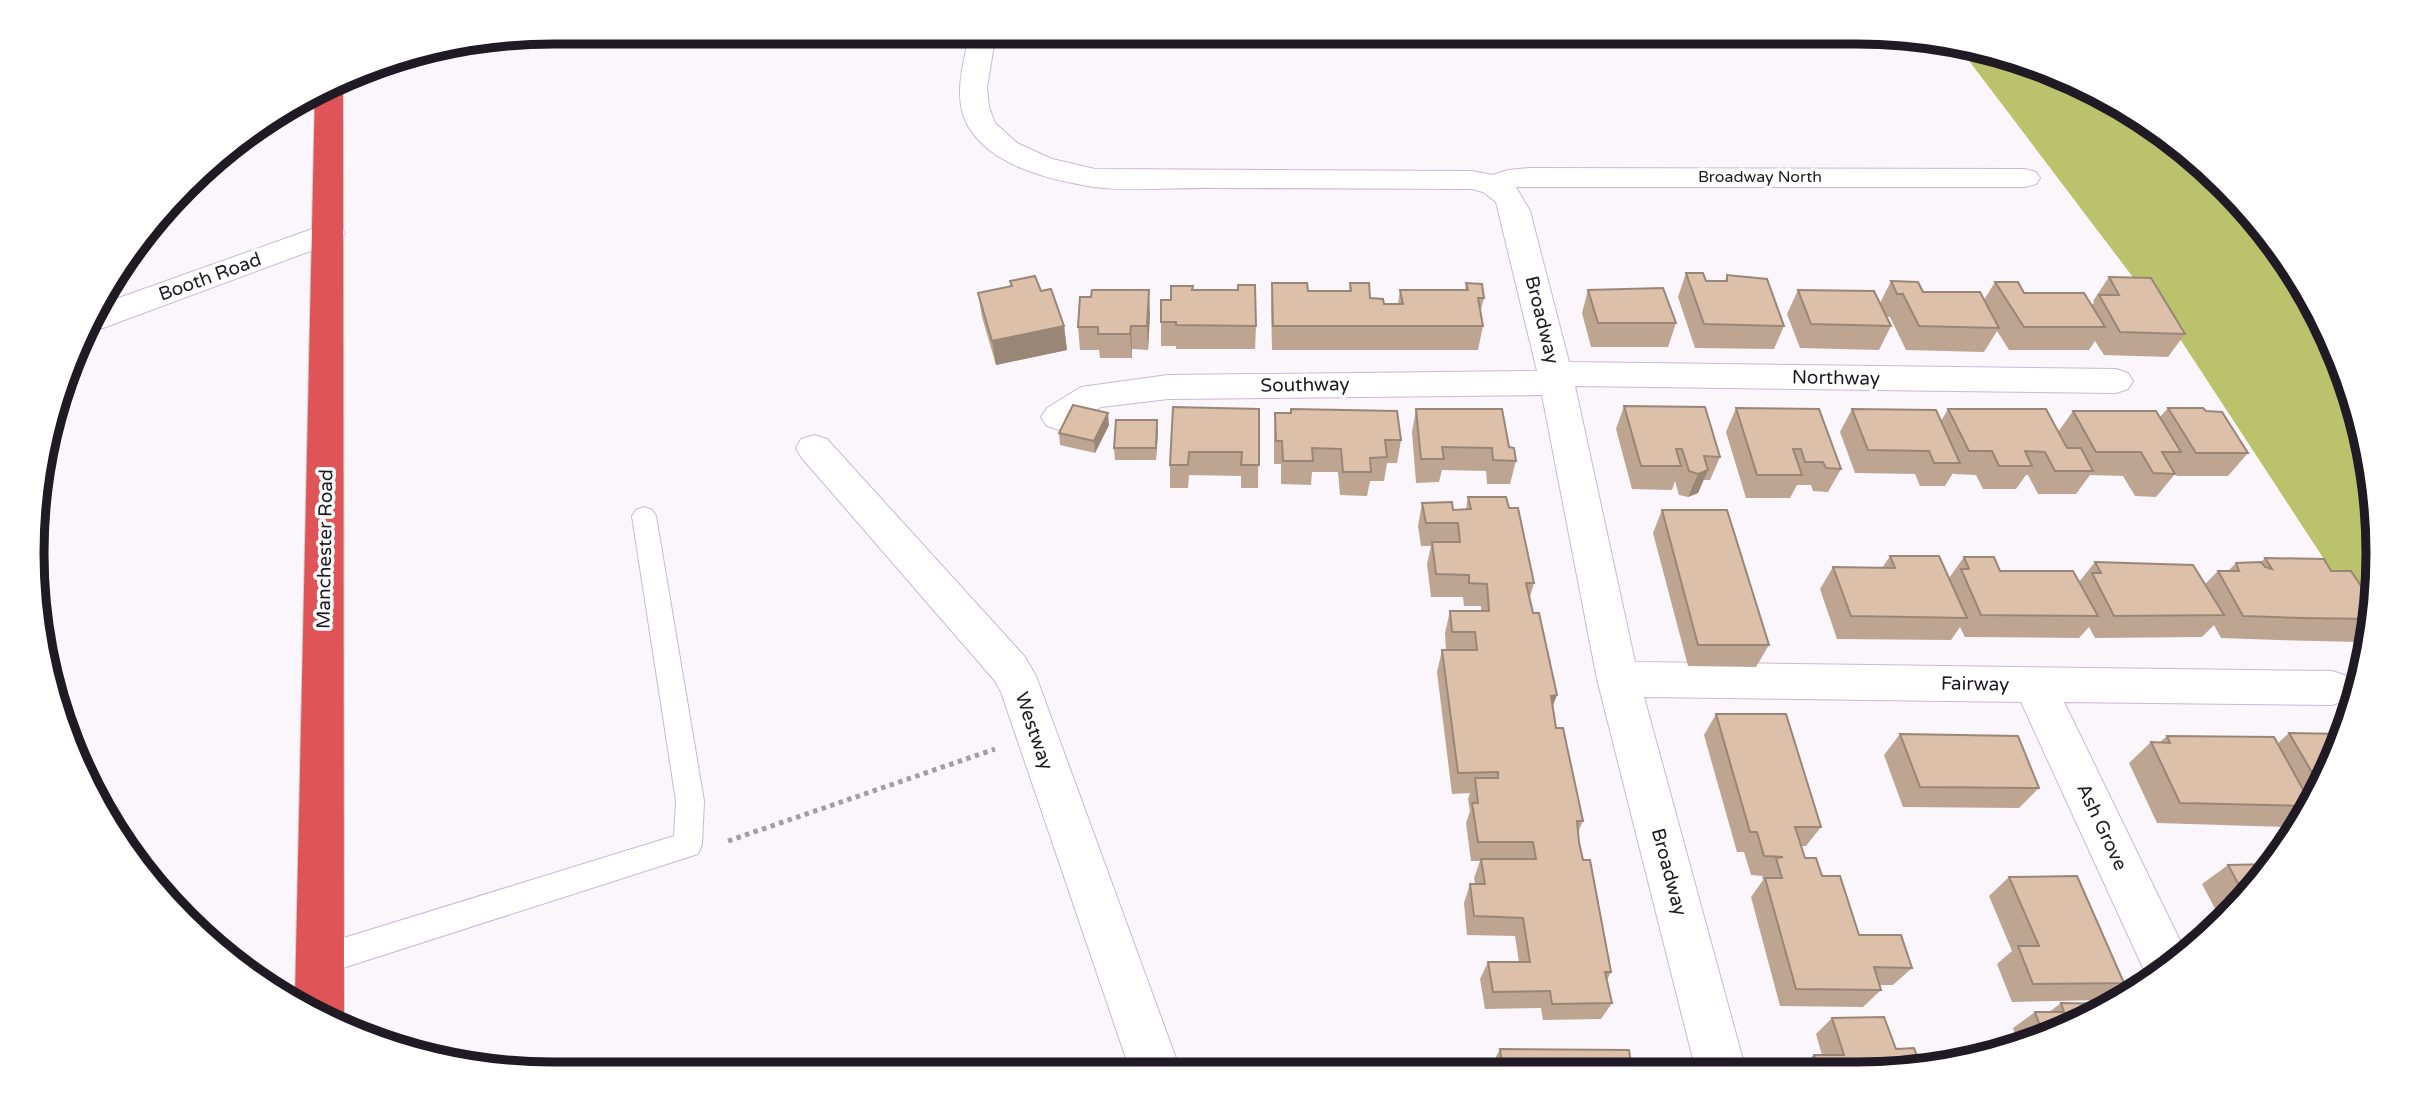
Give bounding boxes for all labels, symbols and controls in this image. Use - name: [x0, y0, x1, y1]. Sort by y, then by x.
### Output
- street label: Broadway North: [1698, 167, 1822, 187]
- street label: Booth Road: [156, 248, 264, 306]
- street label: Broadway: [1520, 274, 1564, 366]
- street label: Northway: [1792, 366, 1880, 390]
- street label: Southway: [1260, 373, 1350, 397]
- street label: Manchester Road: [313, 469, 337, 629]
- street label: Fairway: [1941, 672, 2009, 696]
- street label: Westway: [1010, 689, 1058, 773]
- street label: Ash Grove: [2072, 780, 2132, 874]
- street label: Broadway: [1647, 826, 1691, 918]

